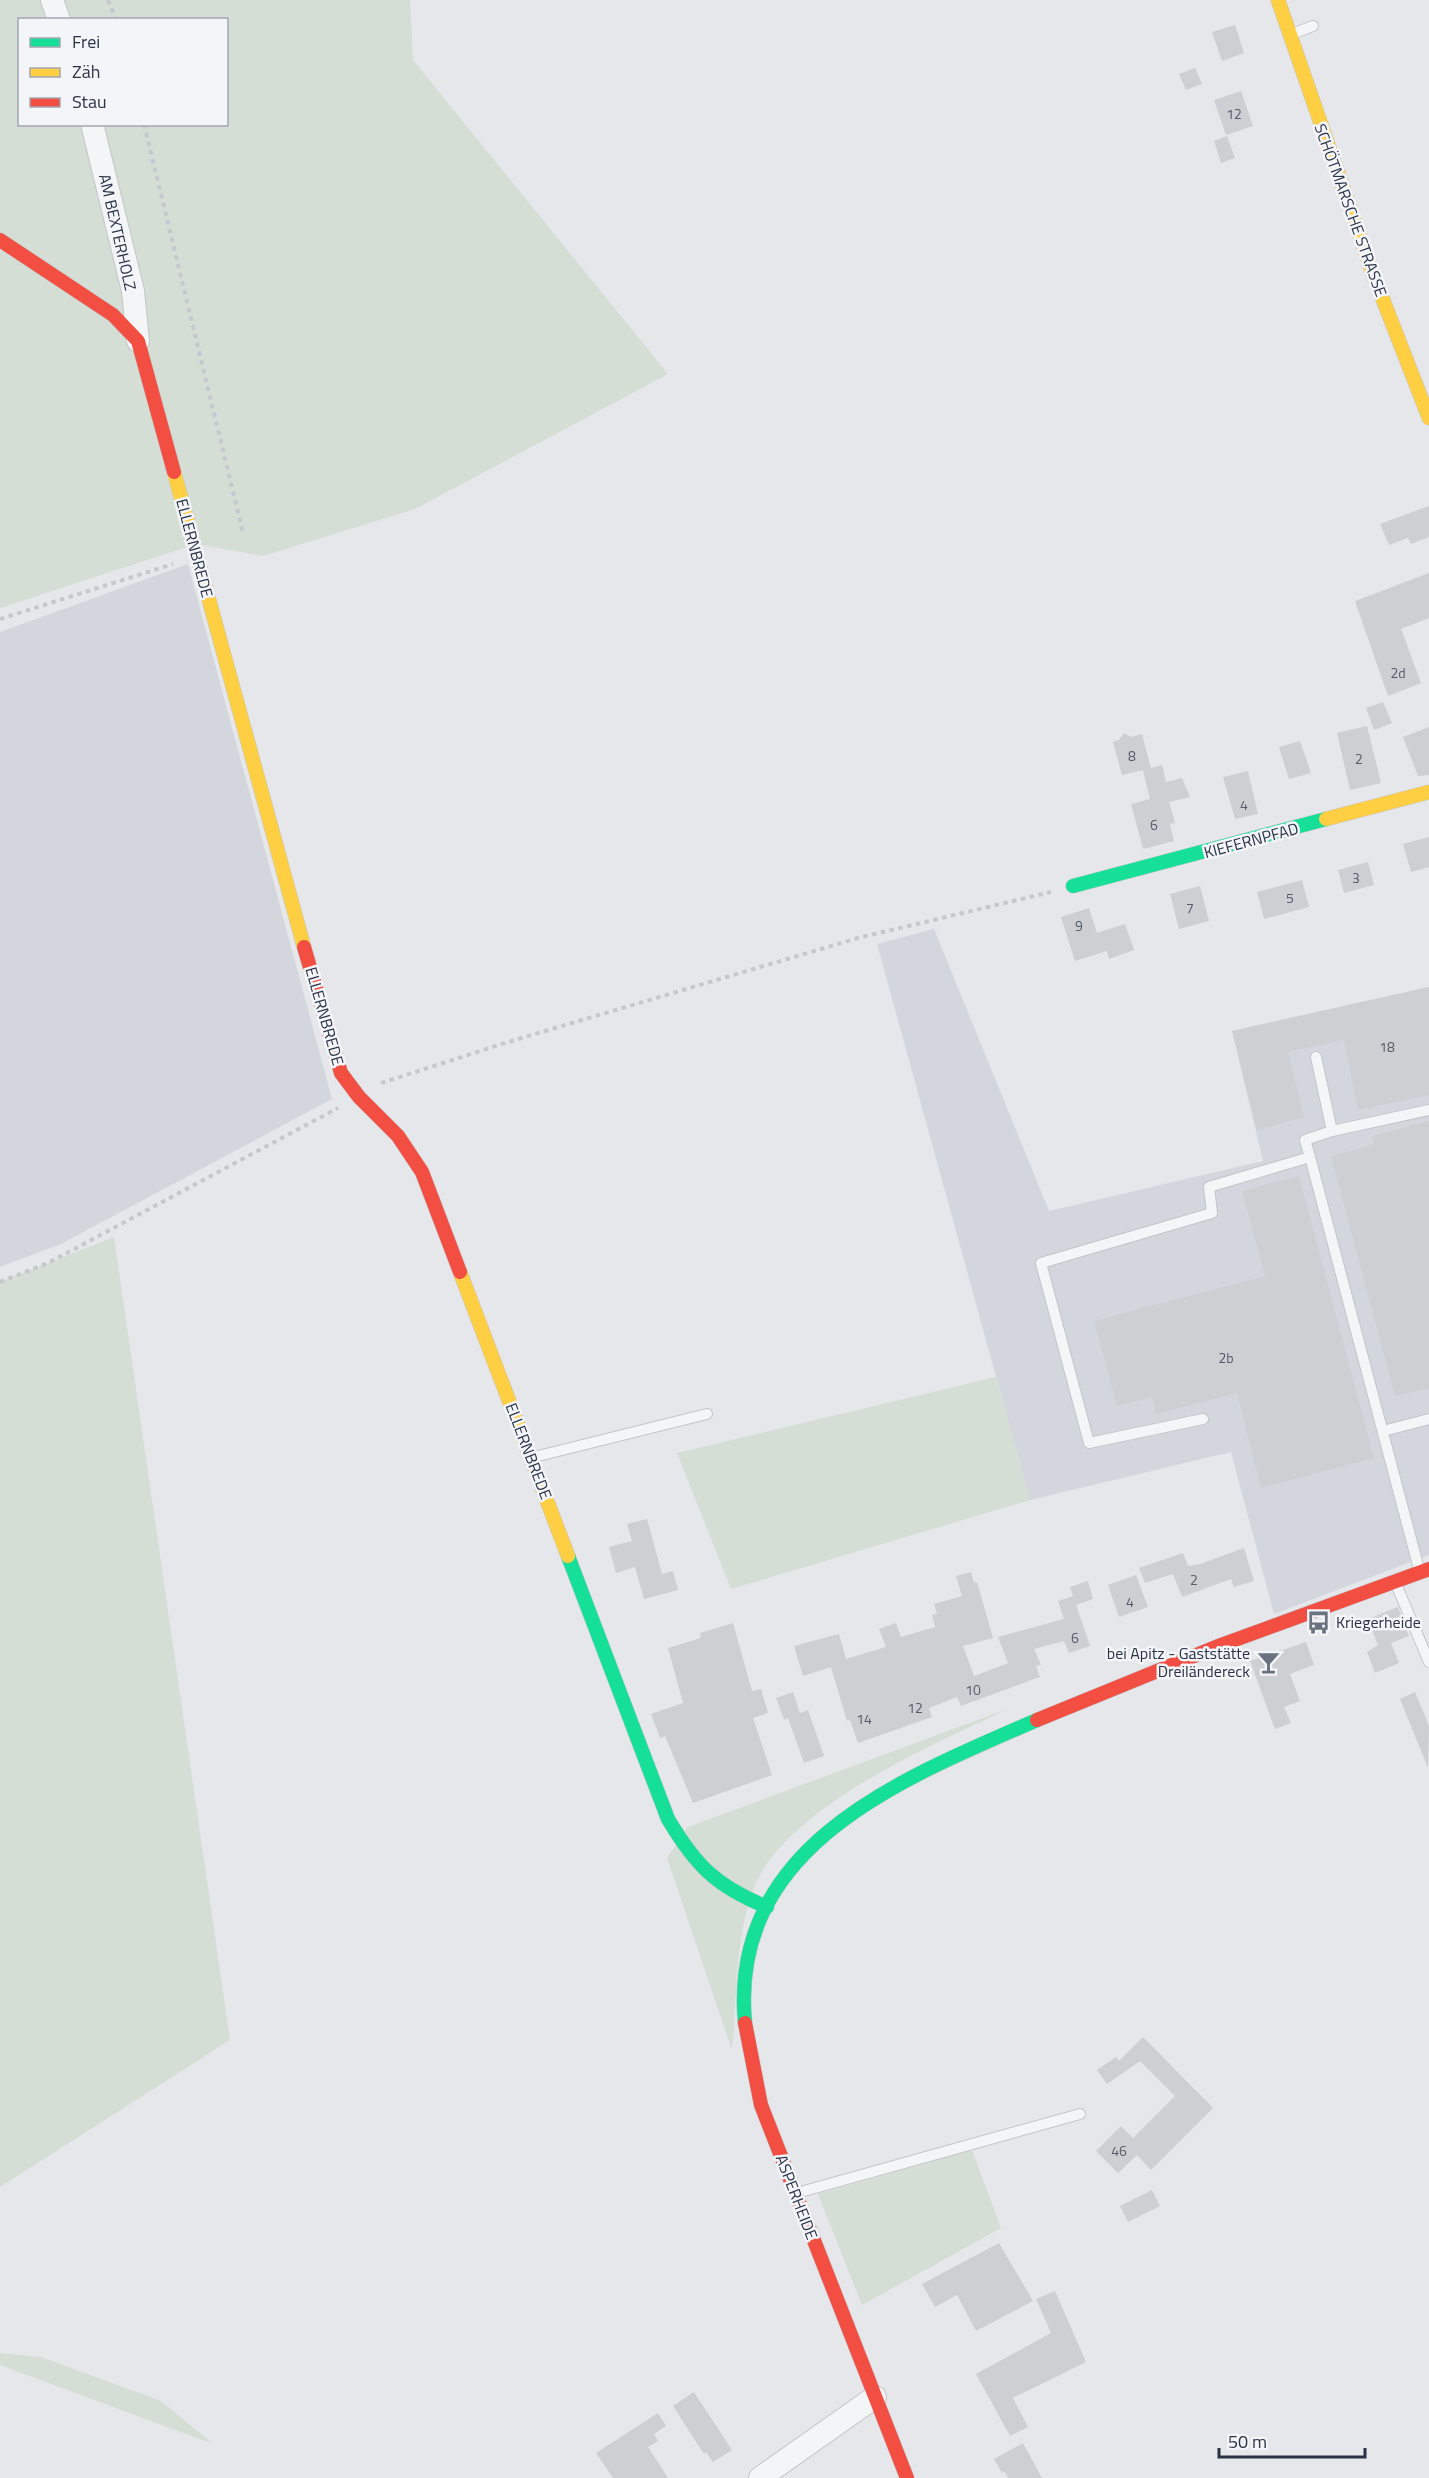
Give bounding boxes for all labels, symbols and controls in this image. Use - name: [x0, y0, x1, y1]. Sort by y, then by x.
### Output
- legend: [18, 18, 228, 126]
- text: Frei: [72, 28, 100, 55]
- text: Zäh: [72, 58, 100, 85]
- text: Stau: [72, 88, 107, 115]
- house number: 12: [1226, 103, 1242, 124]
- street label: SCHÖTMARSCHE STRASSE: [1308, 120, 1394, 300]
- street label: AM BEXTERHOLZ: [93, 171, 143, 293]
- street label: ELLERNBREDE: [170, 496, 220, 600]
- house number: 2d: [1390, 662, 1406, 683]
- house number: 8: [1128, 745, 1136, 766]
- house number: 2: [1355, 748, 1363, 769]
- house number: 4: [1240, 794, 1248, 815]
- house number: 6: [1150, 814, 1158, 835]
- street label: KIEFERNPFAD: [1201, 816, 1301, 864]
- house number: 3: [1352, 867, 1360, 888]
- house number: 5: [1286, 887, 1294, 908]
- house number: 7: [1186, 897, 1194, 918]
- house number: 9: [1075, 915, 1083, 936]
- street label: ELLERNBREDE: [299, 964, 351, 1068]
- house number: 18: [1379, 1036, 1395, 1057]
- house number: 2b: [1218, 1347, 1234, 1368]
- street label: ELLERNBREDE: [500, 1399, 558, 1503]
- house number: 2: [1190, 1569, 1198, 1590]
- house number: 4: [1126, 1591, 1134, 1612]
- bus stop icon: Kriegerheide: [1305, 1609, 1331, 1635]
- place label: Kriegerheide: [1336, 1610, 1421, 1634]
- house number: 6: [1071, 1627, 1079, 1648]
- place label: bei Apitz - Gaststätte Dreiländereck: [1107, 1641, 1250, 1683]
- bar icon: bei Apitz - Gaststätte Dreiländereck: [1255, 1649, 1281, 1675]
- house number: 10: [965, 1679, 981, 1700]
- house number: 12: [907, 1697, 923, 1718]
- house number: 14: [856, 1708, 872, 1729]
- house number: 46: [1111, 2140, 1127, 2161]
- street label: ASPERHEIDE: [770, 2151, 824, 2243]
- scale bar: [1219, 2421, 1364, 2459]
- text: 50 m: [1228, 2428, 1267, 2455]

